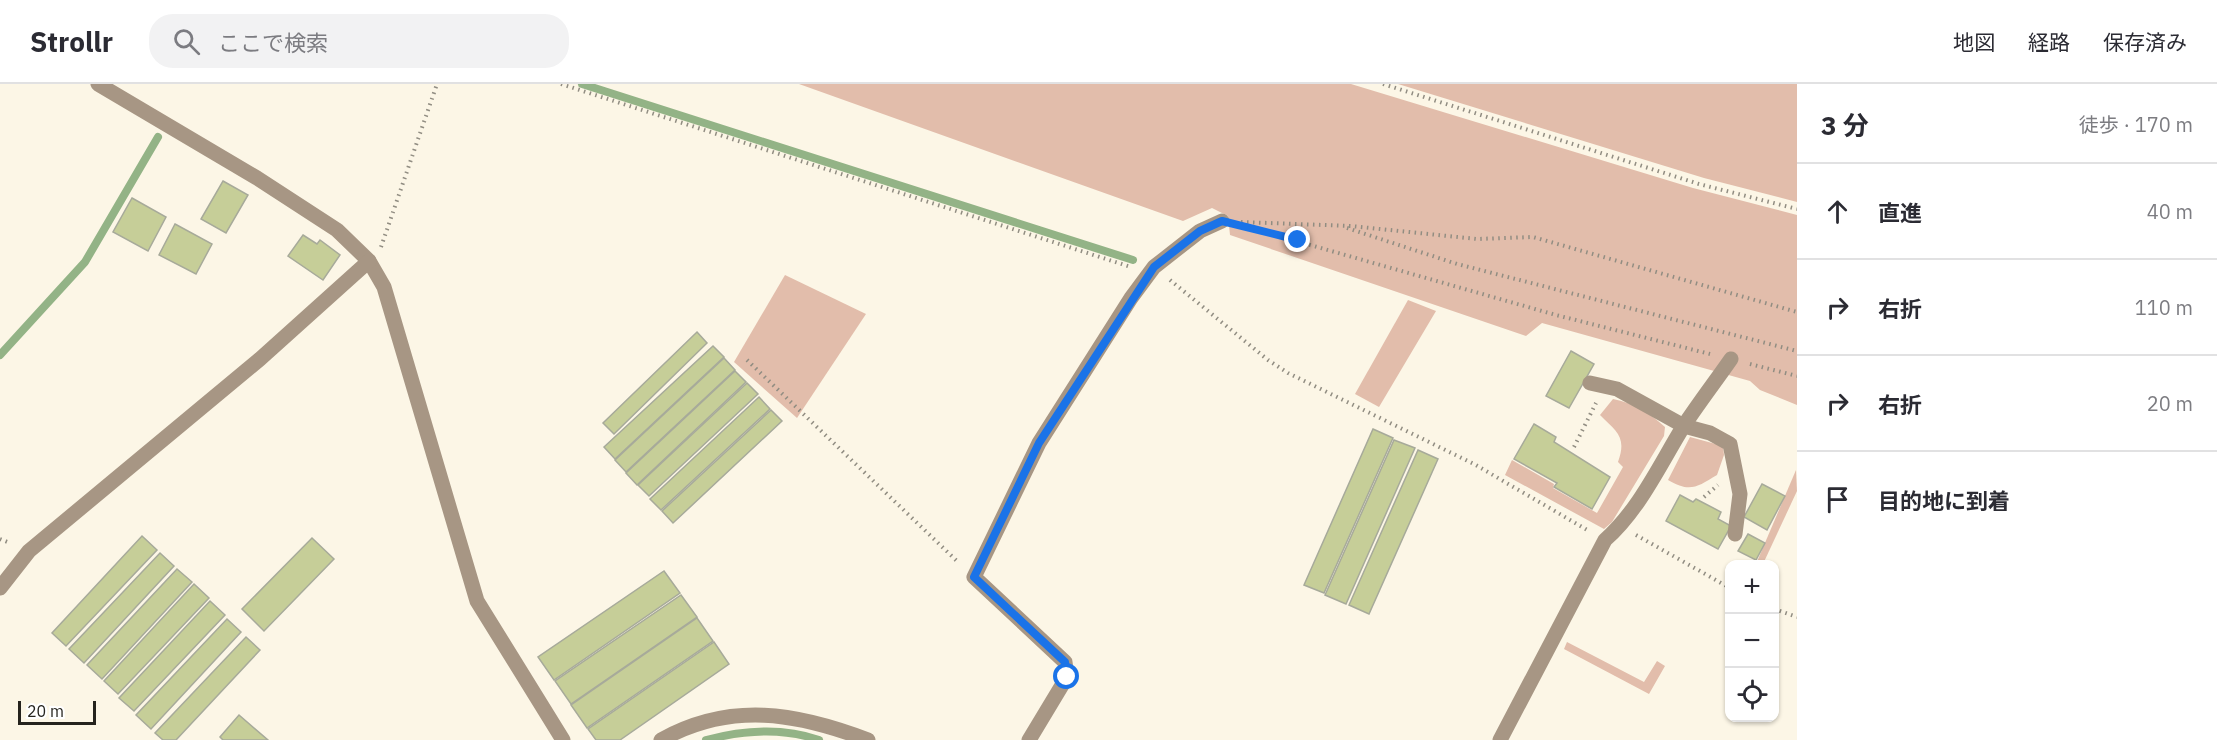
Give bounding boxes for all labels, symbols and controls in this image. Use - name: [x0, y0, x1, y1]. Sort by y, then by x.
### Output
- search box: [149, 14, 569, 68]
- text: Strollr: [30, 23, 113, 60]
- icon: search: [170, 25, 203, 58]
- text: ここで検索: [218, 28, 328, 57]
- text: 地図: [1953, 28, 1995, 56]
- text: 経路: [2028, 28, 2070, 56]
- text: 保存済み: [2103, 28, 2187, 56]
- text: 3 分: [1821, 108, 1869, 142]
- text: 徒歩 · 170 m: [2079, 111, 2193, 138]
- icon: ahead: [1821, 195, 1854, 228]
- text: 直進: [1878, 198, 1922, 227]
- text: 40 m: [2147, 198, 2193, 225]
- route end: [1284, 226, 1310, 252]
- icon: right: [1821, 291, 1854, 324]
- text: 右折: [1878, 294, 1922, 323]
- text: 110 m: [2135, 294, 2193, 321]
- icon: right: [1821, 387, 1854, 420]
- text: 右折: [1878, 390, 1922, 419]
- text: 20 m: [2147, 390, 2193, 417]
- icon: arrive: [1821, 483, 1854, 516]
- text: 目的地に到着: [1878, 486, 2010, 515]
- map controls: [1725, 560, 1779, 722]
- button: +: [1725, 560, 1779, 614]
- button: −: [1725, 614, 1779, 668]
- route start: [1053, 663, 1079, 689]
- button: locate: [1725, 668, 1779, 722]
- scale bar: [18, 698, 96, 726]
- text: 20 m: [27, 701, 64, 721]

